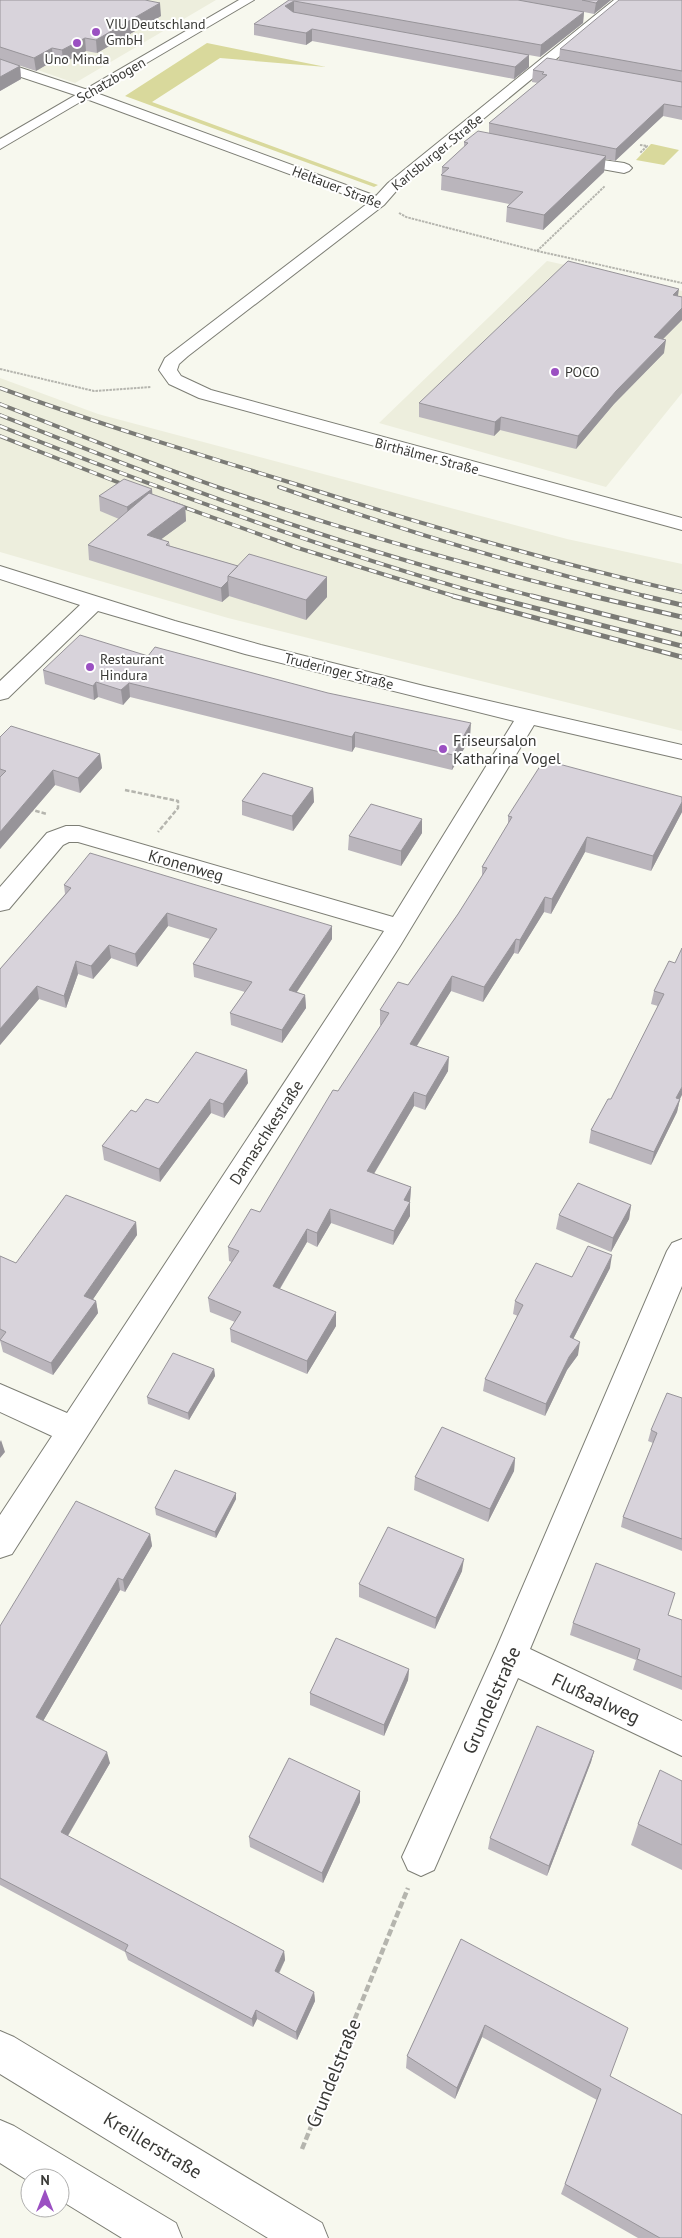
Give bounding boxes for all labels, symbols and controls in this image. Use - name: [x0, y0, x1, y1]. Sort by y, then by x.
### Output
- place label: VIU Deutschland GmbH: [105, 15, 206, 49]
- marker: VIU Deutschland GmbH: [90, 26, 102, 38]
- marker: Uno Minda: [71, 37, 83, 49]
- place label: Uno Minda: [45, 50, 110, 68]
- street label: Schatzbogen: [73, 53, 149, 107]
- street label: Karlsburger Straße: [388, 110, 486, 194]
- street label: Heltauer Straße: [290, 162, 384, 212]
- place label: POCO: [565, 363, 599, 381]
- marker: POCO: [549, 366, 561, 378]
- street label: Birthälmer Straße: [373, 433, 481, 479]
- street label: Truderinger Straße: [283, 649, 395, 693]
- place label: Restaurant Hindura: [100, 650, 164, 684]
- marker: Restaurant Hindura: [84, 661, 96, 673]
- place label: Friseursalon Katharina Vogel: [453, 730, 561, 768]
- marker: Friseursalon Katharina Vogel: [437, 743, 449, 755]
- street label: Kronenweg: [146, 845, 226, 885]
- street label: Damaschkestraße: [225, 1076, 307, 1188]
- street label: Grundelstraße: [457, 1642, 525, 1758]
- street label: Flußaalweg: [548, 1667, 644, 1729]
- street label: Grundelstraße: [300, 2015, 366, 2131]
- street label: Kreillerstraße: [99, 2106, 207, 2184]
- north arrow: [20, 2168, 70, 2218]
- text: N: [40, 2171, 50, 2189]

